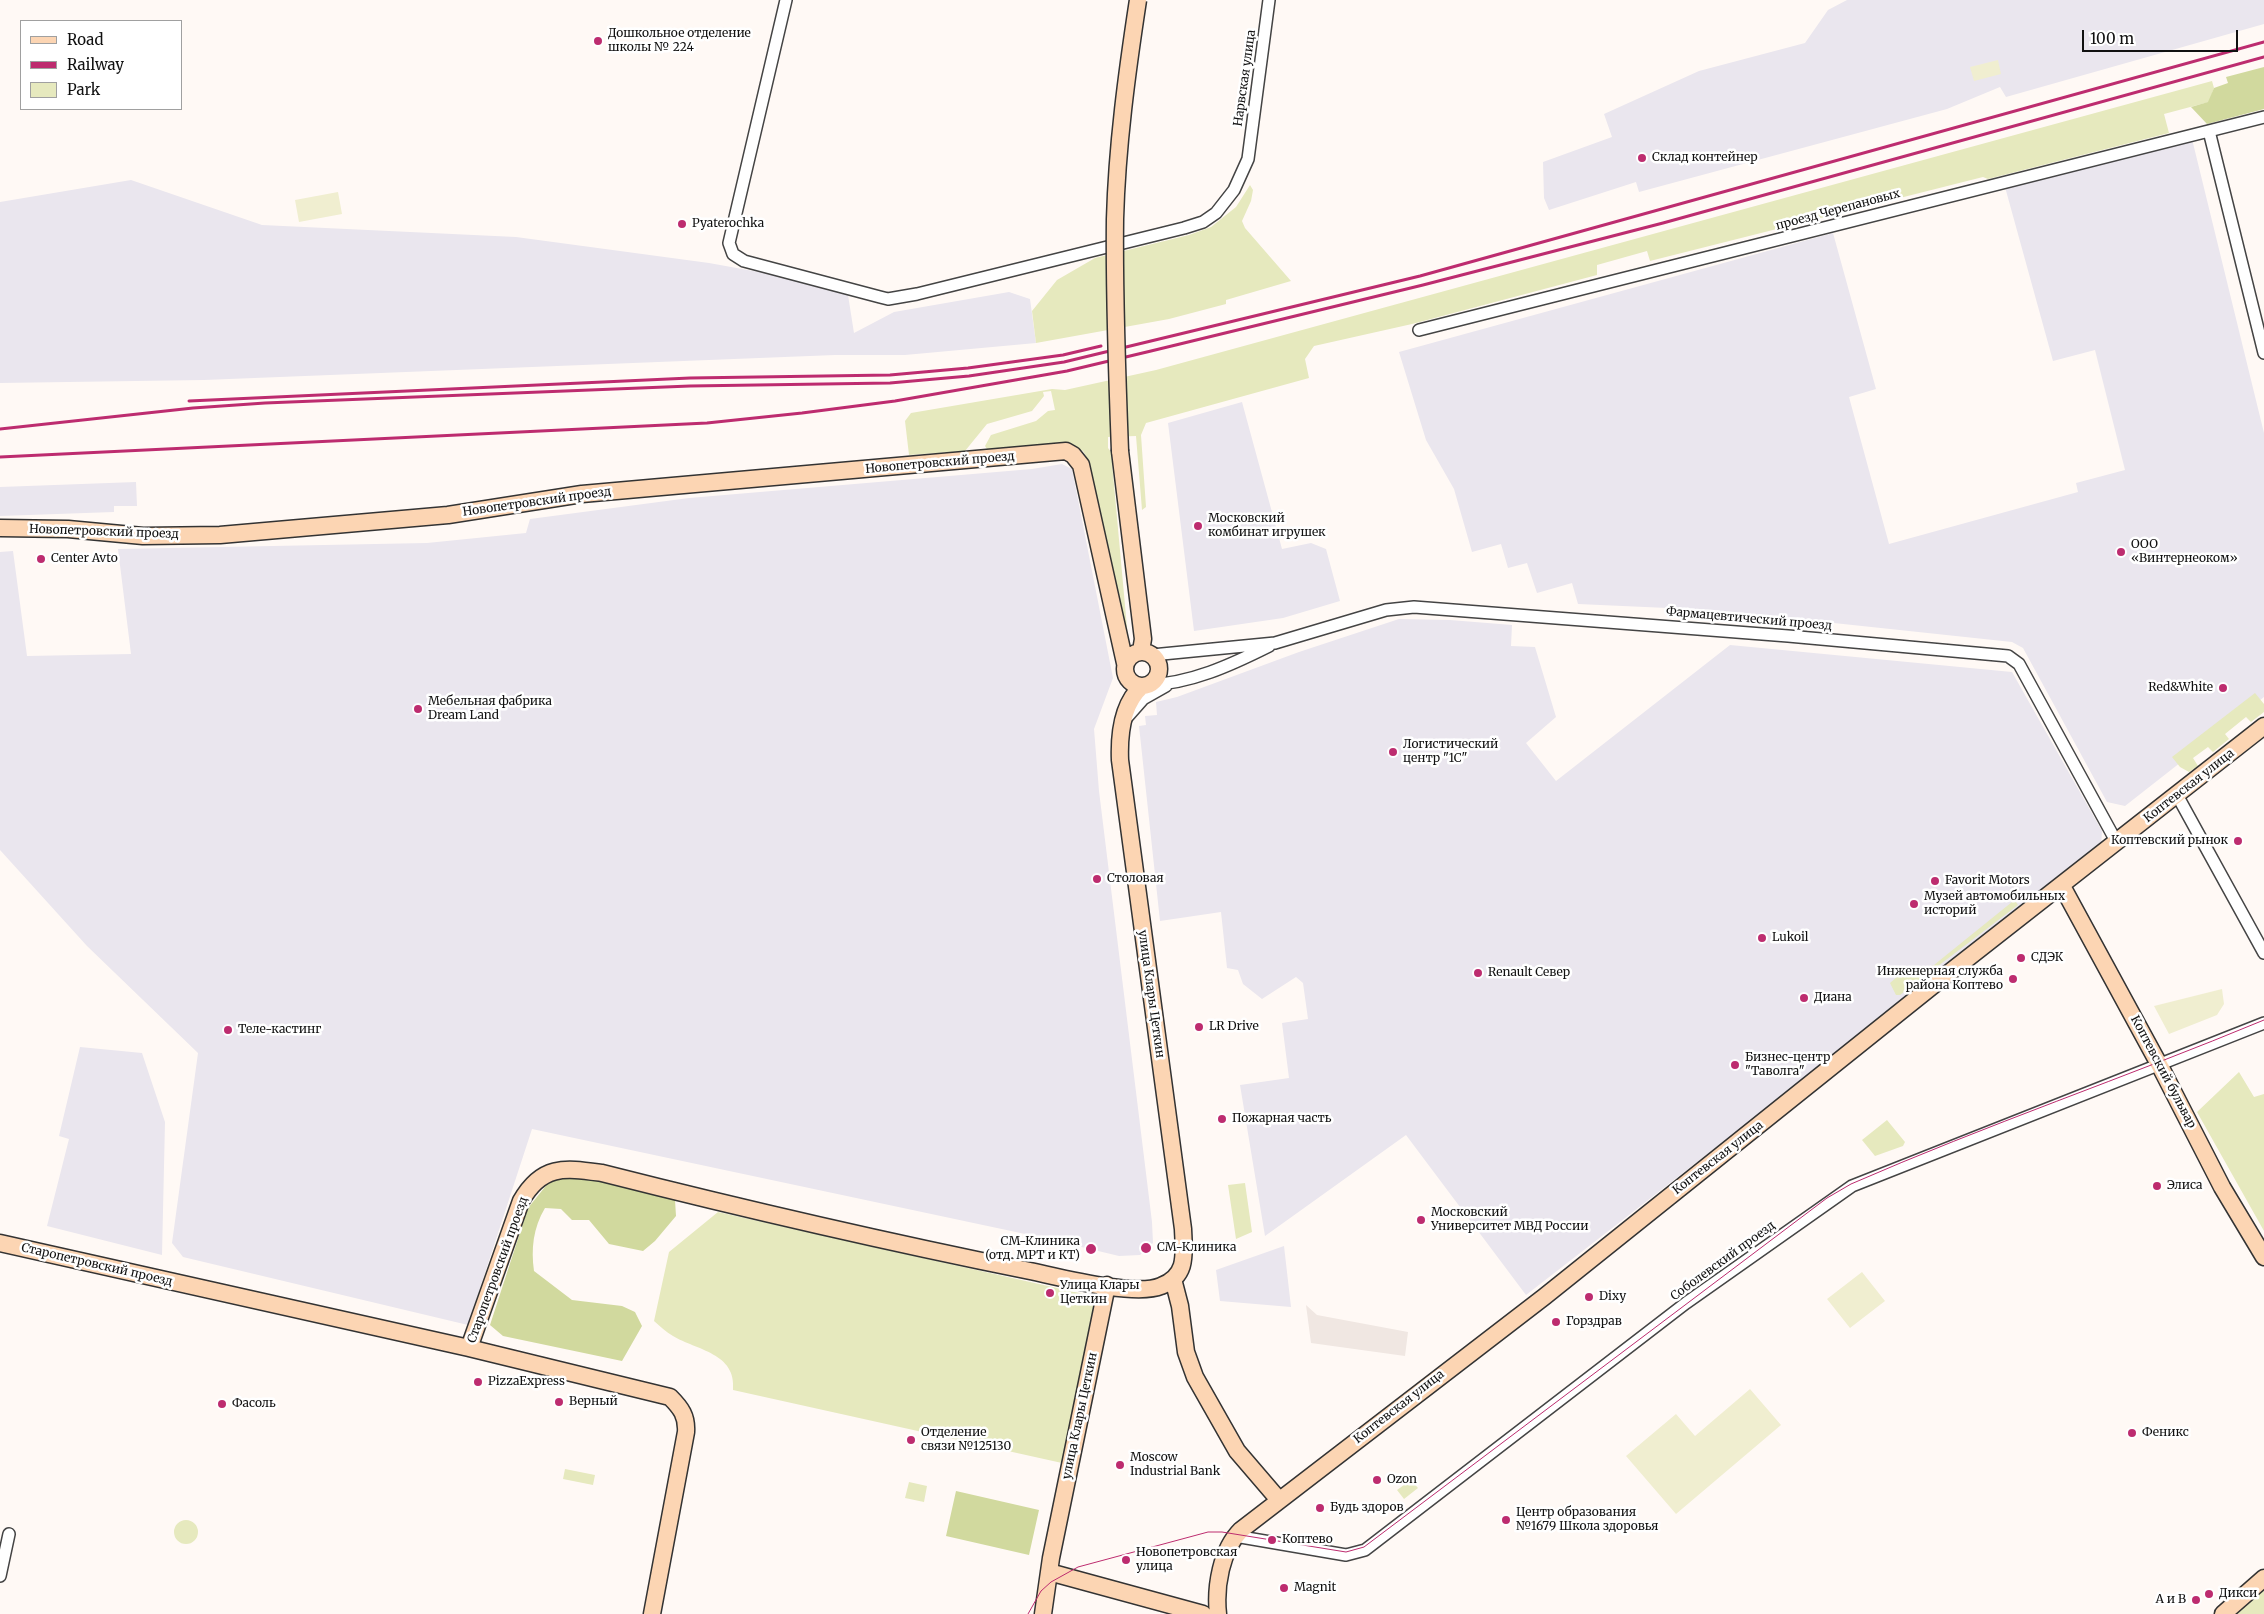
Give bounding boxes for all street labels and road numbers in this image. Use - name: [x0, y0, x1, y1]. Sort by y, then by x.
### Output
- street label: Нарвская улица: [1231, 29, 1259, 127]
- street label: проезд Черепановых: [1774, 186, 1902, 234]
- street label: Новопетровский проезд: [865, 449, 1015, 477]
- street label: Новопетровский проезд: [462, 484, 612, 520]
- street label: Новопетровский проезд: [29, 522, 179, 542]
- street label: Фармацевтический проезд: [1665, 605, 1833, 633]
- street label: Коптевская улица: [2141, 746, 2237, 826]
- street label: улица Клары Цеткин: [1135, 929, 1167, 1059]
- street label: Коптевский бульвар: [2127, 1013, 2199, 1131]
- street label: Коптевская улица: [1670, 1118, 1766, 1198]
- street label: Старопетровский проезд: [465, 1195, 531, 1345]
- street label: Соболевский проезд: [1668, 1218, 1778, 1304]
- street label: Старопетровский проезд: [20, 1241, 174, 1289]
- street label: улица Клары Цеткин: [1060, 1351, 1100, 1481]
- street label: Коптевская улица: [1351, 1367, 1447, 1447]

